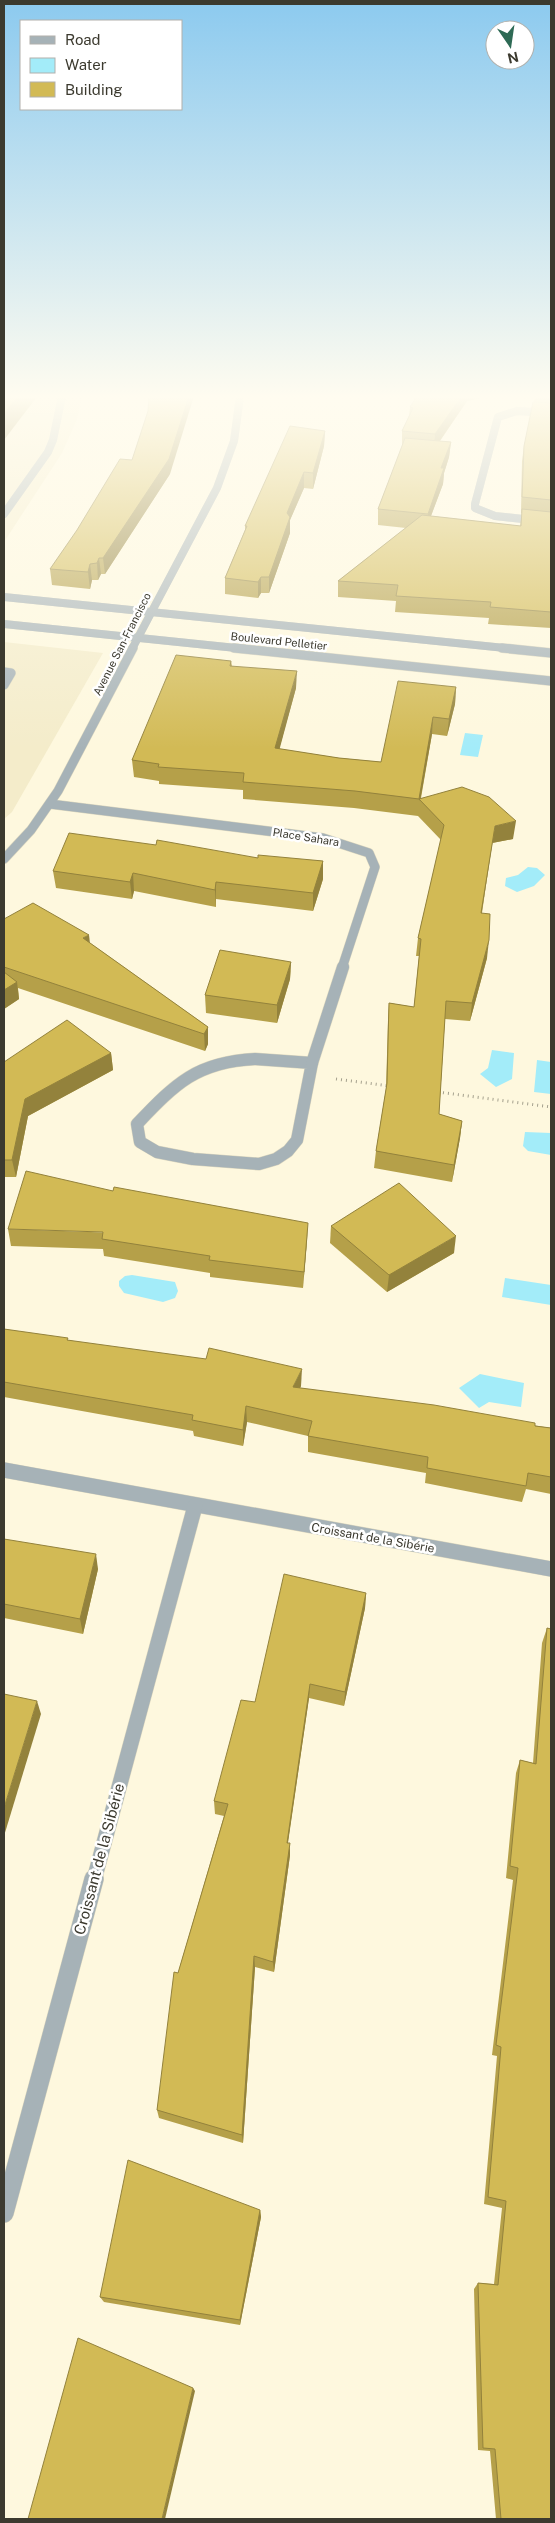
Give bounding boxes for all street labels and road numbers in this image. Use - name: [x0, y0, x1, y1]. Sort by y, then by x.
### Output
- street label: Avenue San-Francisco: [91, 591, 153, 697]
- street label: Boulevard Pelletier: [230, 630, 328, 652]
- street label: Place Sahara: [272, 826, 340, 848]
- street label: Croissant de la Sibérie: [310, 1520, 436, 1556]
- street label: Croissant de la Sibérie: [71, 1781, 127, 1937]

